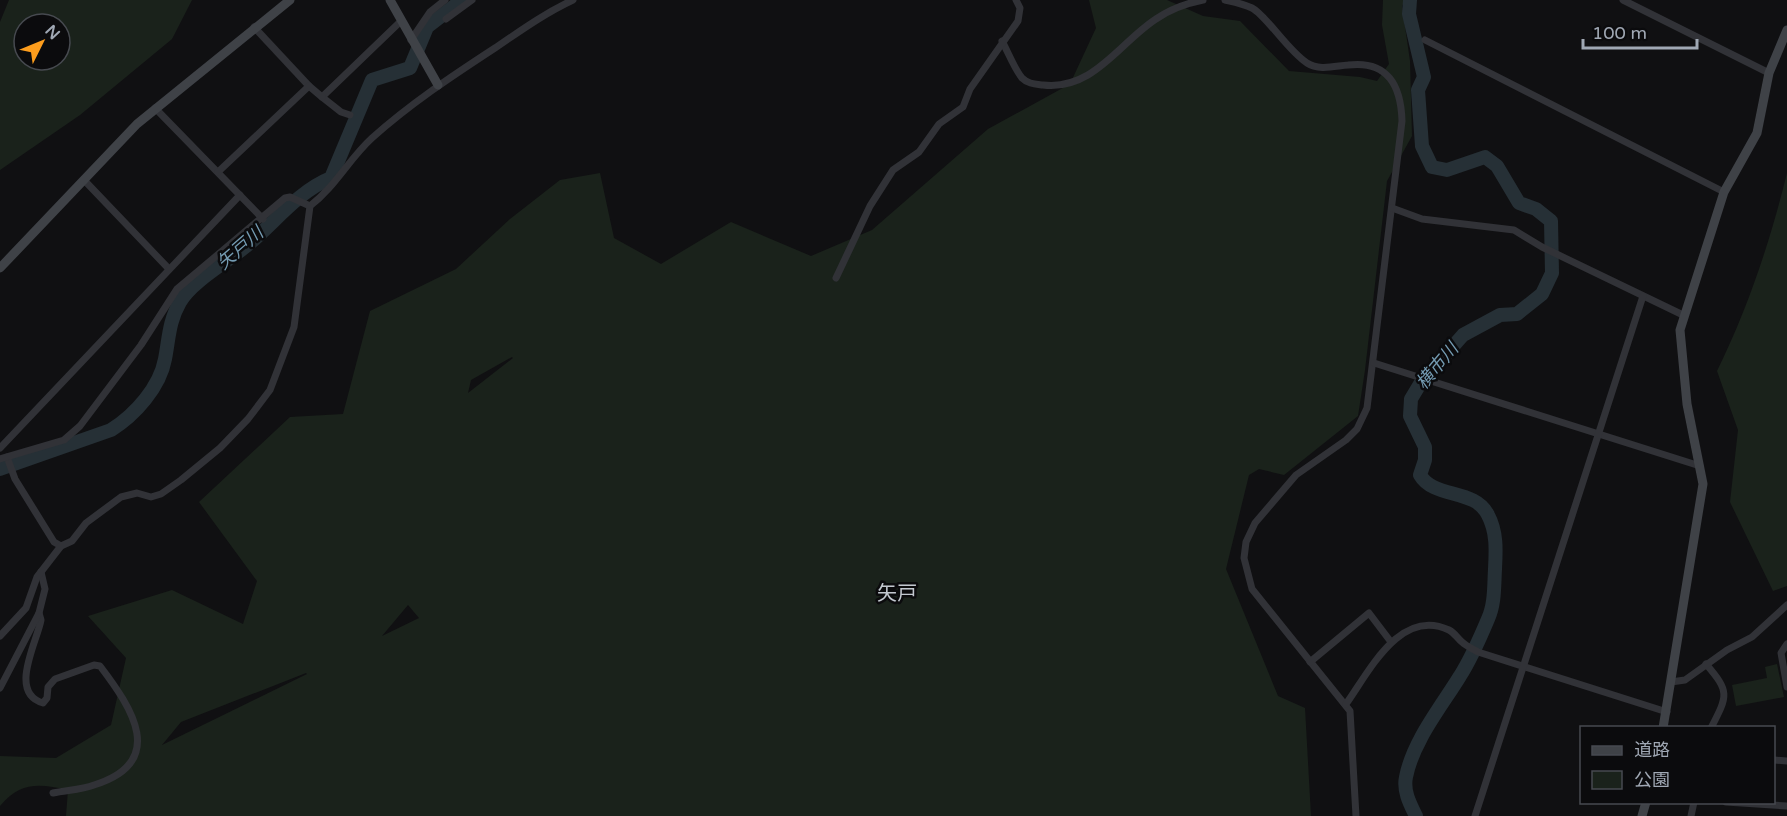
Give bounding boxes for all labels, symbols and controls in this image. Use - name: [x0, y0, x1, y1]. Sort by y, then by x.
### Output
- north arrow: [12, 12, 72, 72]
- scale bar: [1583, 12, 1697, 50]
- text: N: [41, 21, 64, 44]
- text: 100 m: [1592, 22, 1647, 44]
- water label: 矢戸川: [212, 221, 269, 274]
- water label: 横市川: [1411, 337, 1464, 394]
- district label: 矢戸: [877, 582, 917, 606]
- legend: [1580, 726, 1775, 804]
- text: 道路: [1634, 739, 1670, 761]
- text: 公園: [1634, 769, 1670, 791]

